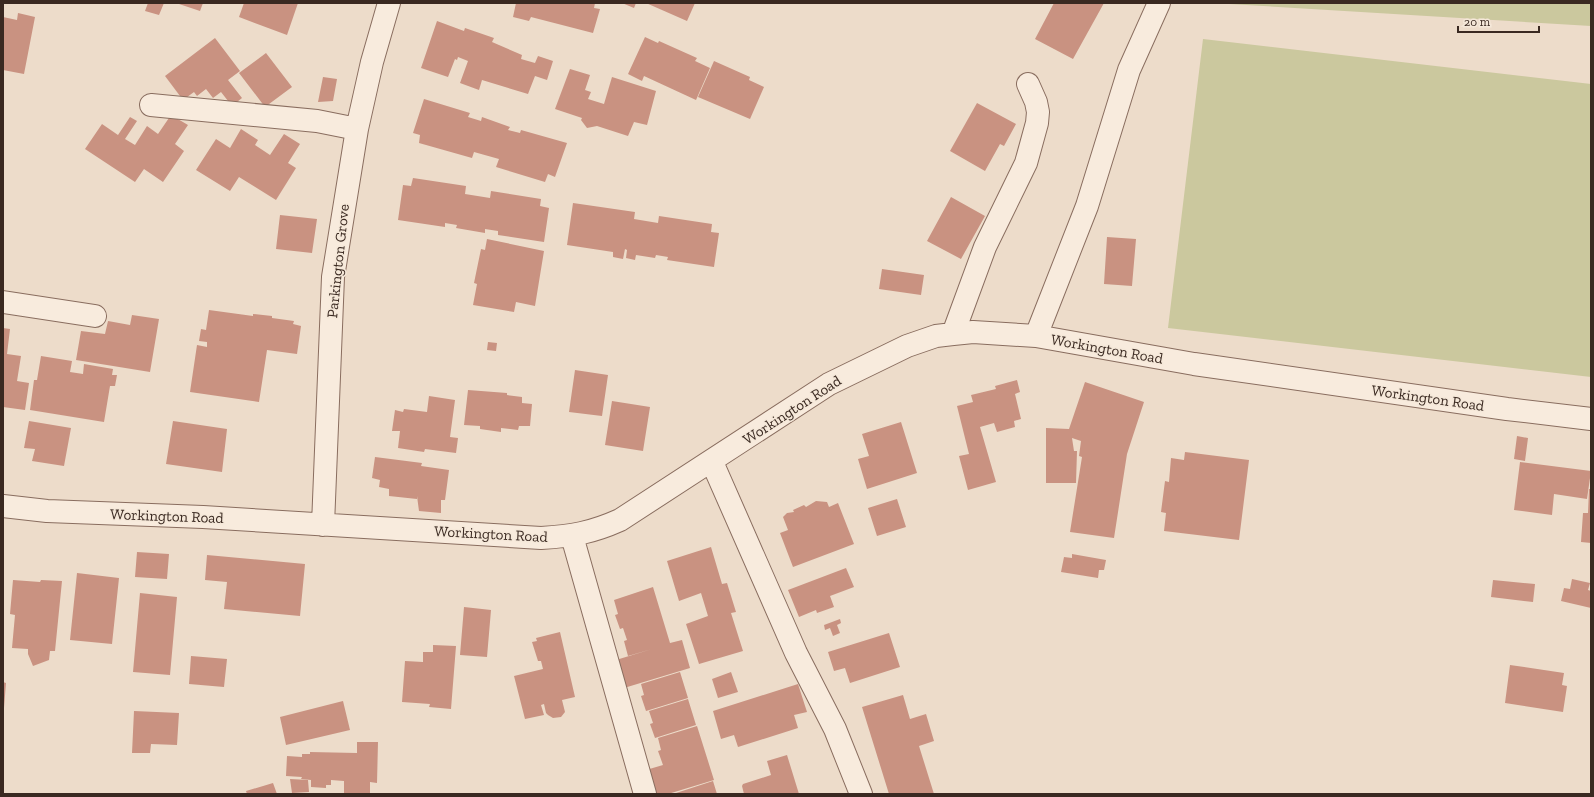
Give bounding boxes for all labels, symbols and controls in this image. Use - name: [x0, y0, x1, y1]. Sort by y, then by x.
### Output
- scale bar: [1458, 8, 1539, 34]
- text: 20 m: [1464, 15, 1491, 29]
- street label: Parkington Grove: [323, 203, 353, 319]
- street label: Workington Road: [1050, 330, 1165, 368]
- street label: Workington Road: [739, 371, 845, 448]
- street label: Workington Road: [1371, 381, 1486, 415]
- street label: Workington Road: [110, 505, 225, 527]
- street label: Workington Road: [434, 522, 549, 546]

